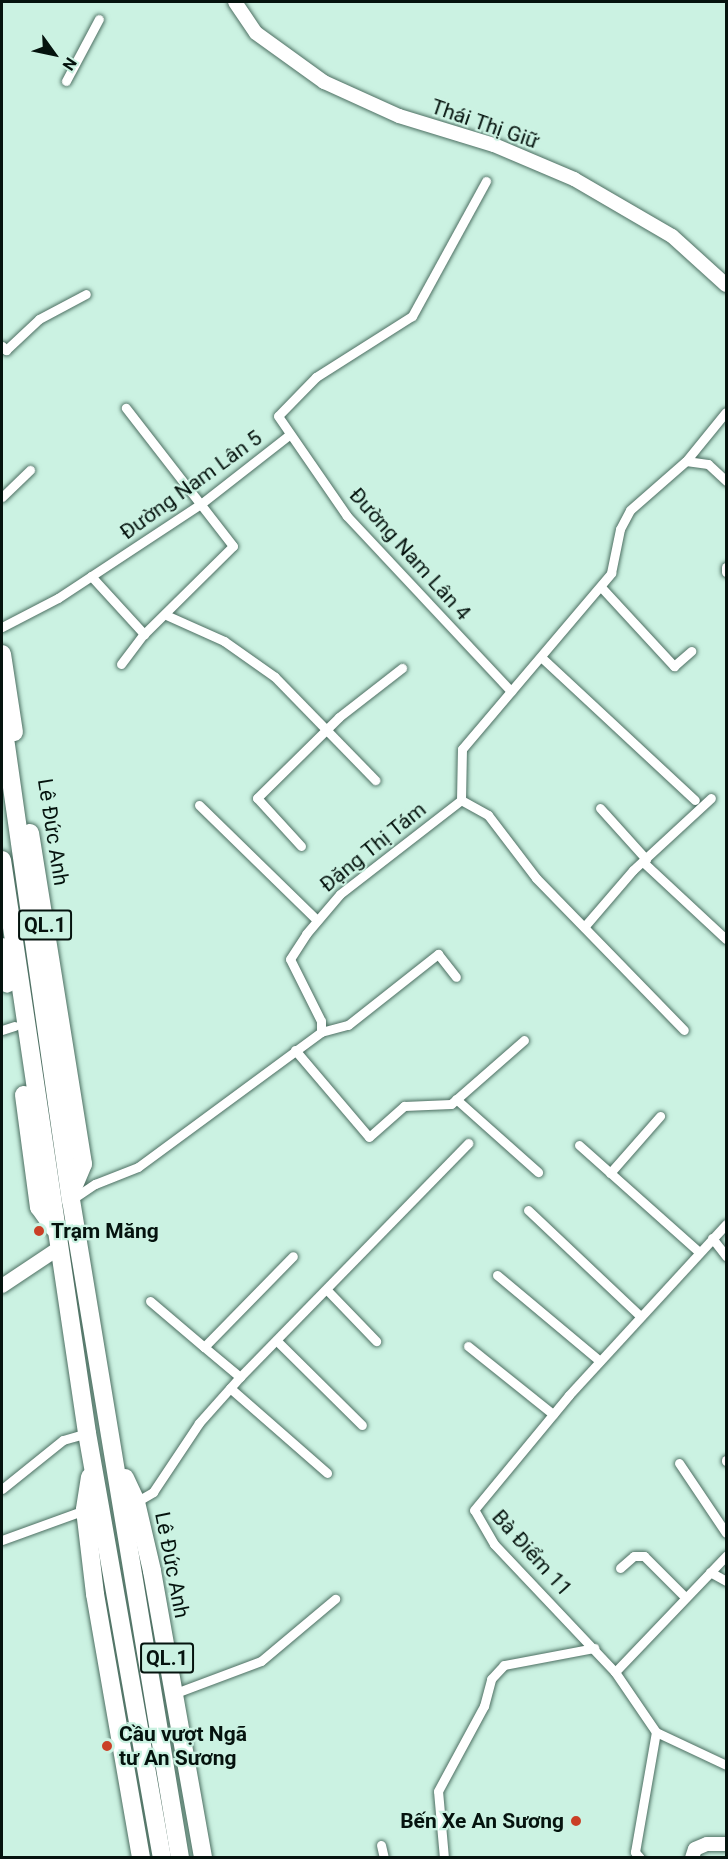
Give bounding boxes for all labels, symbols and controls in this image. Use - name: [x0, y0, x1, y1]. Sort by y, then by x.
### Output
- north arrow: [24, 24, 84, 84]
- text: N: [58, 54, 81, 74]
- street label: Thái Thị Giữ: [428, 94, 542, 154]
- street label: Đường Nam Lân 5: [115, 425, 267, 545]
- street label: Đường Nam Lân 4: [344, 483, 476, 625]
- street label: Lê Đức Anh: [32, 777, 74, 887]
- street label: Đặng Thị Tám: [315, 796, 431, 898]
- road number: QL.1: [18, 908, 72, 942]
- place label: Trạm Măng: [51, 1218, 159, 1244]
- marker: Trạm Măng: [32, 1224, 46, 1238]
- street label: Bà Điểm 11: [487, 1505, 577, 1601]
- street label: Lê Đức Anh: [149, 1510, 195, 1620]
- road number: QL.1: [140, 1641, 194, 1675]
- place label: Cầu vượt Ngã tư An Sương: [119, 1721, 247, 1771]
- marker: Cầu vượt Ngã tư An Sương: [100, 1739, 114, 1753]
- place label: Bến Xe An Sương: [400, 1808, 564, 1834]
- marker: Bến Xe An Sương: [569, 1814, 583, 1828]

